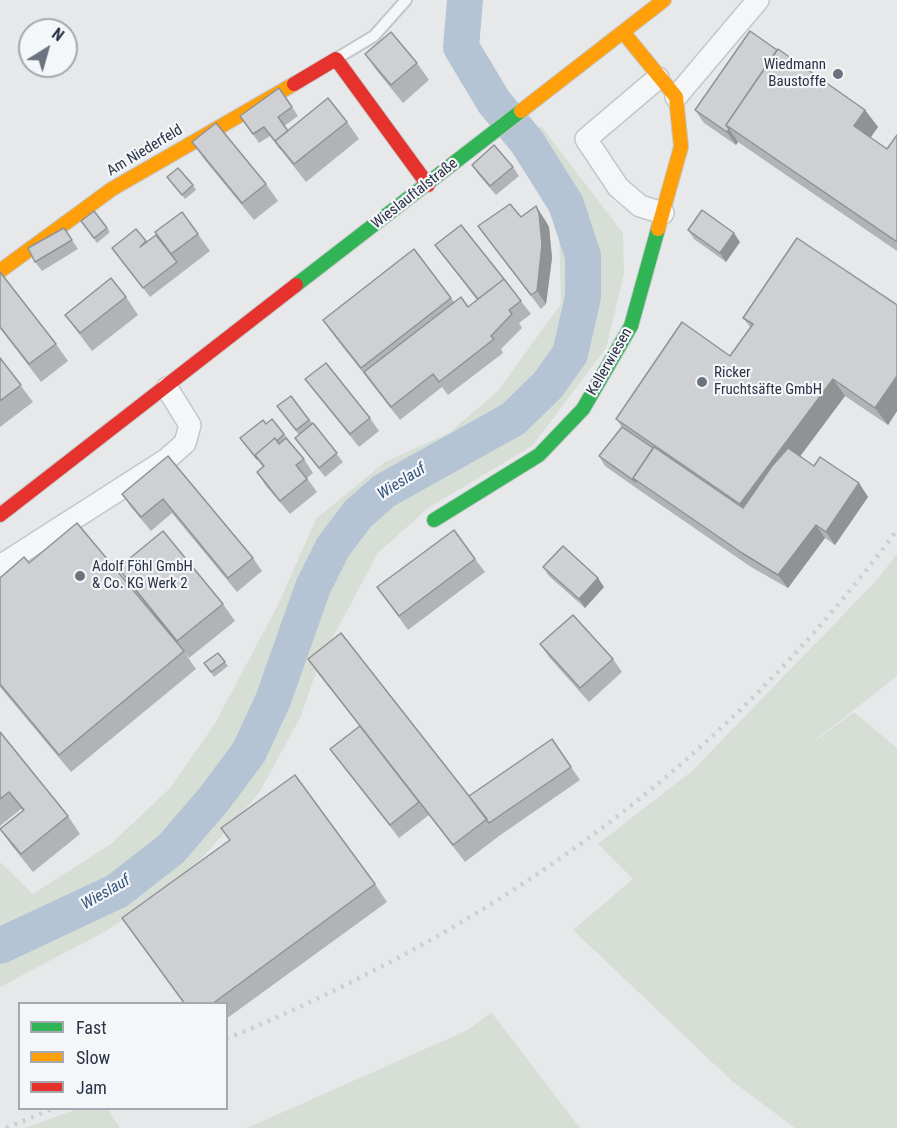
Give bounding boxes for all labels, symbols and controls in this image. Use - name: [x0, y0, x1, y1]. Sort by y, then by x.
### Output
- north arrow: [18, 18, 78, 78]
- text: N: [48, 24, 68, 45]
- place label: Wiedmann Baustoffe: [764, 56, 826, 91]
- marker: Wiedmann Baustoffe: [831, 67, 845, 81]
- street label: Am Niederfeld: [104, 121, 186, 181]
- street label: Wieslauftalstraße: [368, 155, 462, 233]
- street label: Kellerwiesen: [583, 325, 637, 399]
- place label: Ricker Fruchtsäfte GmbH: [714, 364, 822, 399]
- marker: Ricker Fruchtsäfte GmbH: [695, 375, 709, 389]
- water label: Wieslauf: [374, 460, 430, 504]
- place label: Adolf Föhl GmbH & Co. KG Werk 2: [92, 558, 193, 593]
- marker: Adolf Föhl GmbH & Co. KG Werk 2: [73, 569, 87, 583]
- water label: Wieslauf: [78, 871, 134, 915]
- legend: [18, 1002, 228, 1110]
- text: Fast: [76, 1017, 107, 1038]
- text: Slow: [76, 1047, 110, 1068]
- text: Jam: [76, 1077, 107, 1098]

